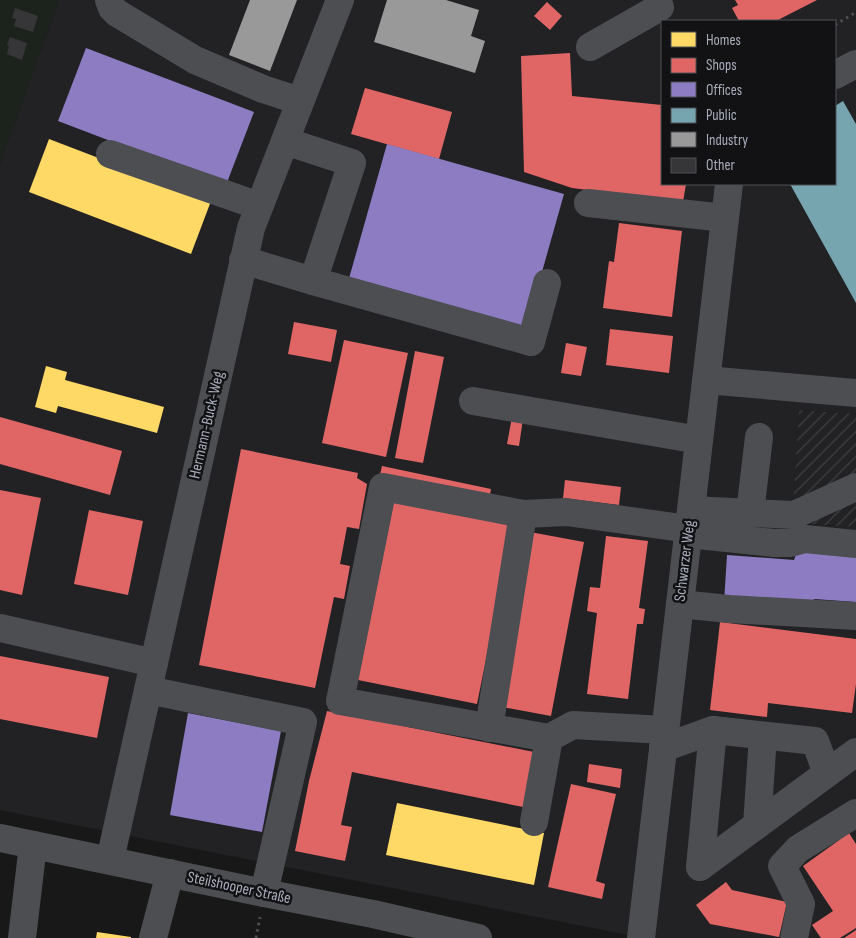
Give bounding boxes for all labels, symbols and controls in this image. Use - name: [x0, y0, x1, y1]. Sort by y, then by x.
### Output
- legend: [661, 20, 836, 185]
- text: Homes: [706, 31, 741, 50]
- text: Shops: [706, 56, 737, 75]
- text: Offices: [706, 81, 742, 100]
- text: Public: [706, 106, 737, 125]
- text: Industry: [706, 131, 748, 150]
- text: Other: [706, 156, 735, 175]
- street label: Hermann-Buck-Weg: [185, 369, 229, 481]
- street label: Schwarzer Weg: [671, 519, 699, 603]
- street label: Steilshooper Straße: [185, 868, 293, 908]

